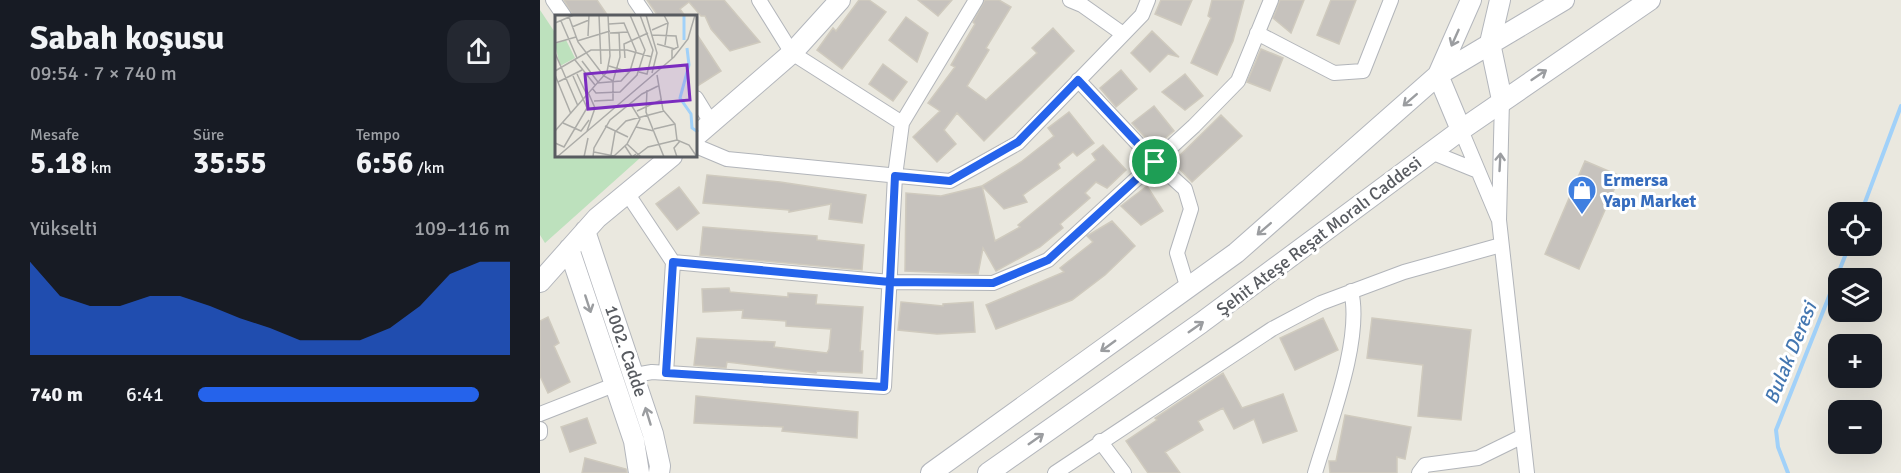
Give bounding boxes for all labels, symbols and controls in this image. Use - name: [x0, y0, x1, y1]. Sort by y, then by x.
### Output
- inset map: [555, 15, 698, 158]
- text: Sabah koşusu: [30, 18, 225, 59]
- button: share: [447, 20, 510, 83]
- one-way arrow: [1448, 28, 1460, 46]
- text: 09:54 · 7 × 740 m: [30, 61, 177, 86]
- one-way arrow: [1530, 69, 1547, 81]
- one-way arrow: [1403, 93, 1418, 107]
- text: Mesafe: [30, 125, 79, 145]
- text: Süre: [193, 125, 224, 145]
- text: Tempo: [356, 125, 400, 145]
- pin: [1129, 136, 1180, 187]
- text: 5.18: [30, 145, 87, 182]
- text: 35:55: [193, 145, 267, 182]
- text: 6:56: [356, 145, 413, 182]
- icon: arrive: [1138, 145, 1171, 178]
- street label: Şehit Ateşe Reşat Moralı Caddesi: [1212, 152, 1426, 320]
- one-way arrow: [1495, 152, 1506, 172]
- text: km: [87, 158, 112, 178]
- text: /km: [413, 158, 445, 178]
- place label: Ermersa Yapı Market: [1602, 169, 1697, 212]
- shop icon: Ermersa Yapı Market: [1566, 174, 1598, 216]
- map controls: [1828, 202, 1882, 454]
- button: locate: [1828, 202, 1882, 256]
- text: Yükselti: [30, 216, 97, 241]
- text: 109–116 m: [414, 216, 510, 241]
- one-way arrow: [1256, 222, 1271, 236]
- button: layers: [1828, 268, 1882, 322]
- one-way arrow: [583, 294, 594, 313]
- water label: Bulak Deresi: [1759, 297, 1823, 408]
- street label: 1002. Cadde: [600, 302, 652, 400]
- one-way arrow: [1187, 321, 1203, 333]
- button: +: [1828, 334, 1882, 388]
- one-way arrow: [1101, 340, 1117, 352]
- text: 740 m: [30, 382, 83, 407]
- text: 6:41: [126, 382, 164, 407]
- button: −: [1828, 400, 1882, 454]
- one-way arrow: [642, 407, 653, 426]
- one-way arrow: [1028, 433, 1044, 445]

